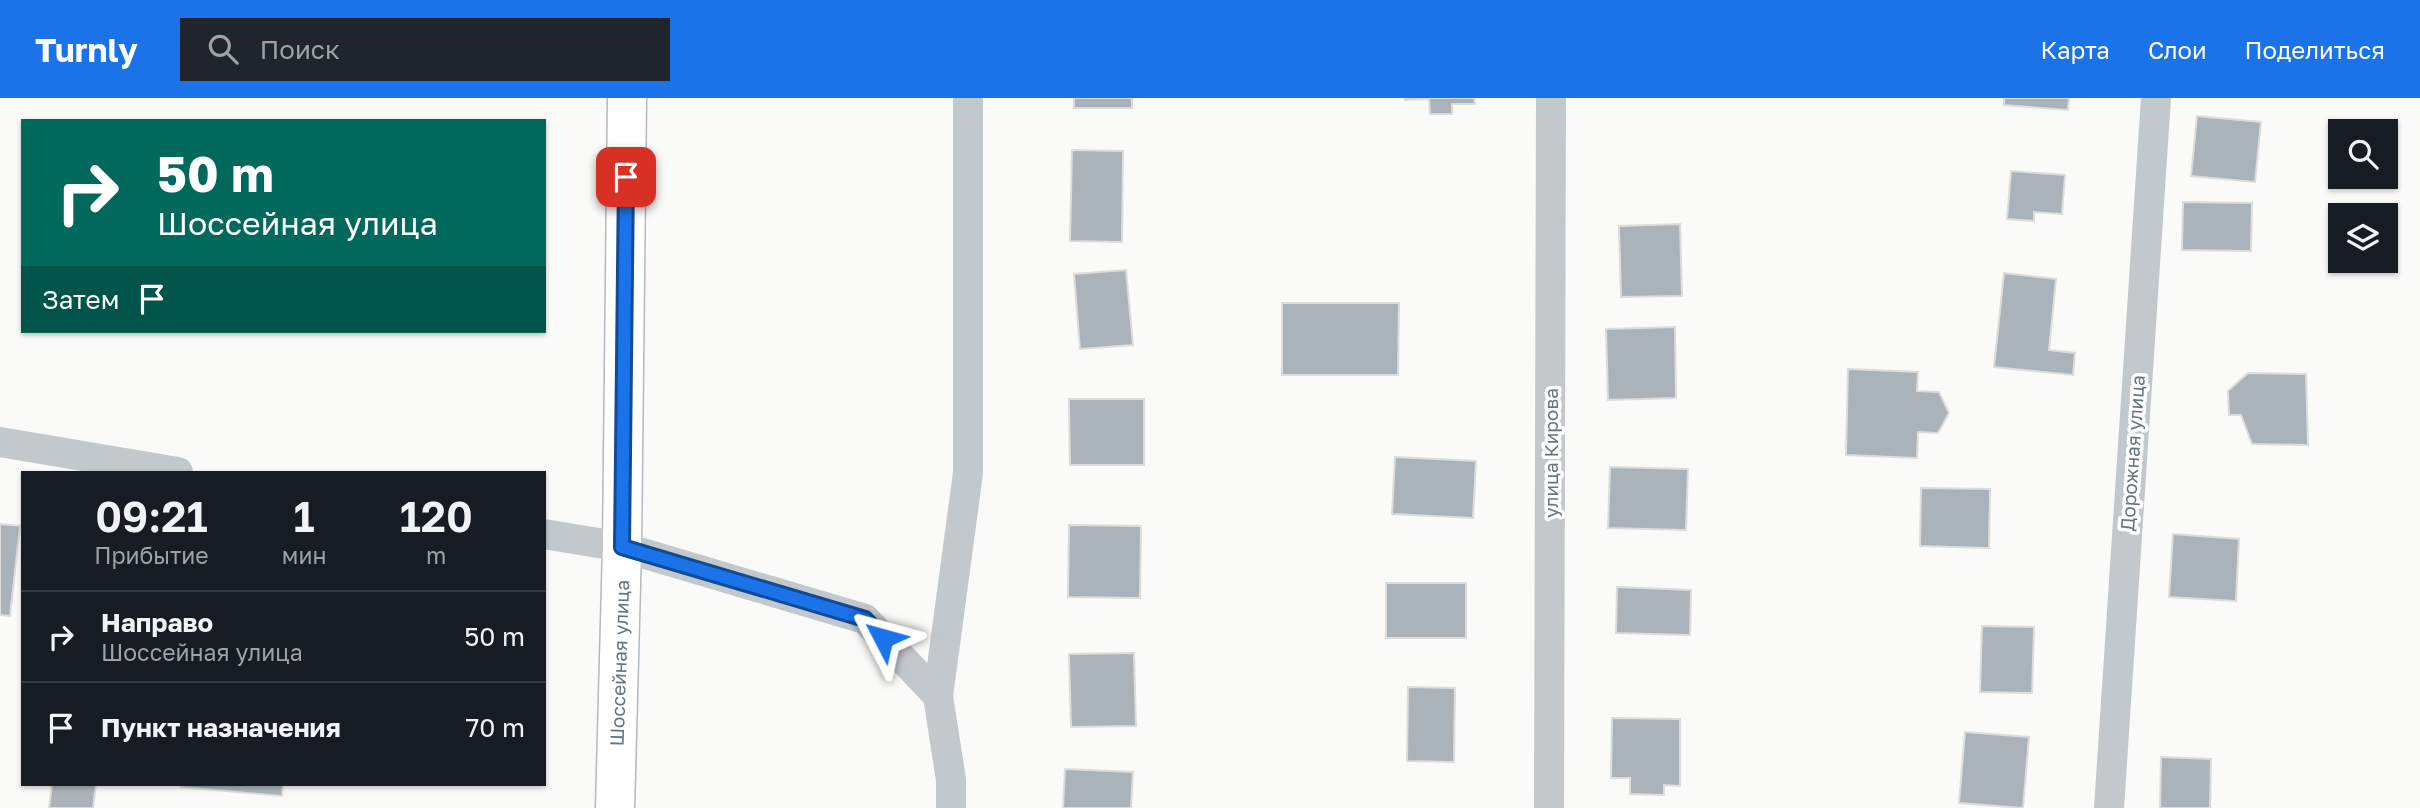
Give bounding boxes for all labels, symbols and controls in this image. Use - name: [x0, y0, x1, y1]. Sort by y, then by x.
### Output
- search box: [180, 18, 670, 81]
- text: Turnly: [35, 30, 138, 69]
- icon: search: [204, 30, 242, 68]
- text: Поиск: [260, 34, 340, 65]
- text: Карта: [2040, 35, 2110, 64]
- text: Слои: [2148, 35, 2207, 64]
- text: Поделиться: [2245, 35, 2385, 64]
- map controls: [2328, 119, 2398, 273]
- button: search: [2328, 119, 2398, 189]
- text: 50 m: [157, 144, 274, 203]
- icon: right: [42, 147, 133, 238]
- pin: [596, 147, 656, 207]
- icon: arrive: [607, 158, 645, 196]
- button: layers: [2328, 203, 2398, 273]
- text: Шоссейная улица: [157, 204, 438, 242]
- icon: arrive: [133, 280, 171, 318]
- text: Затем: [42, 284, 119, 315]
- street label: Дорожная улица: [2115, 374, 2149, 532]
- street label: улица Кирова: [1539, 388, 1562, 518]
- text: 09:21: [95, 491, 208, 541]
- text: 1: [294, 491, 315, 541]
- text: 120: [400, 491, 473, 541]
- text: Прибытие: [94, 541, 209, 569]
- text: мин: [282, 541, 326, 569]
- text: m: [426, 541, 446, 569]
- street label: Шоссейная улица: [605, 579, 633, 747]
- position arrow: [846, 601, 920, 675]
- text: Направо: [101, 607, 213, 638]
- icon: right: [42, 618, 80, 656]
- text: 50 m: [464, 621, 525, 652]
- text: Шоссейная улица: [101, 638, 303, 666]
- icon: arrive: [42, 709, 80, 747]
- text: Пункт назначения: [101, 712, 341, 743]
- text: 70 m: [466, 712, 525, 743]

